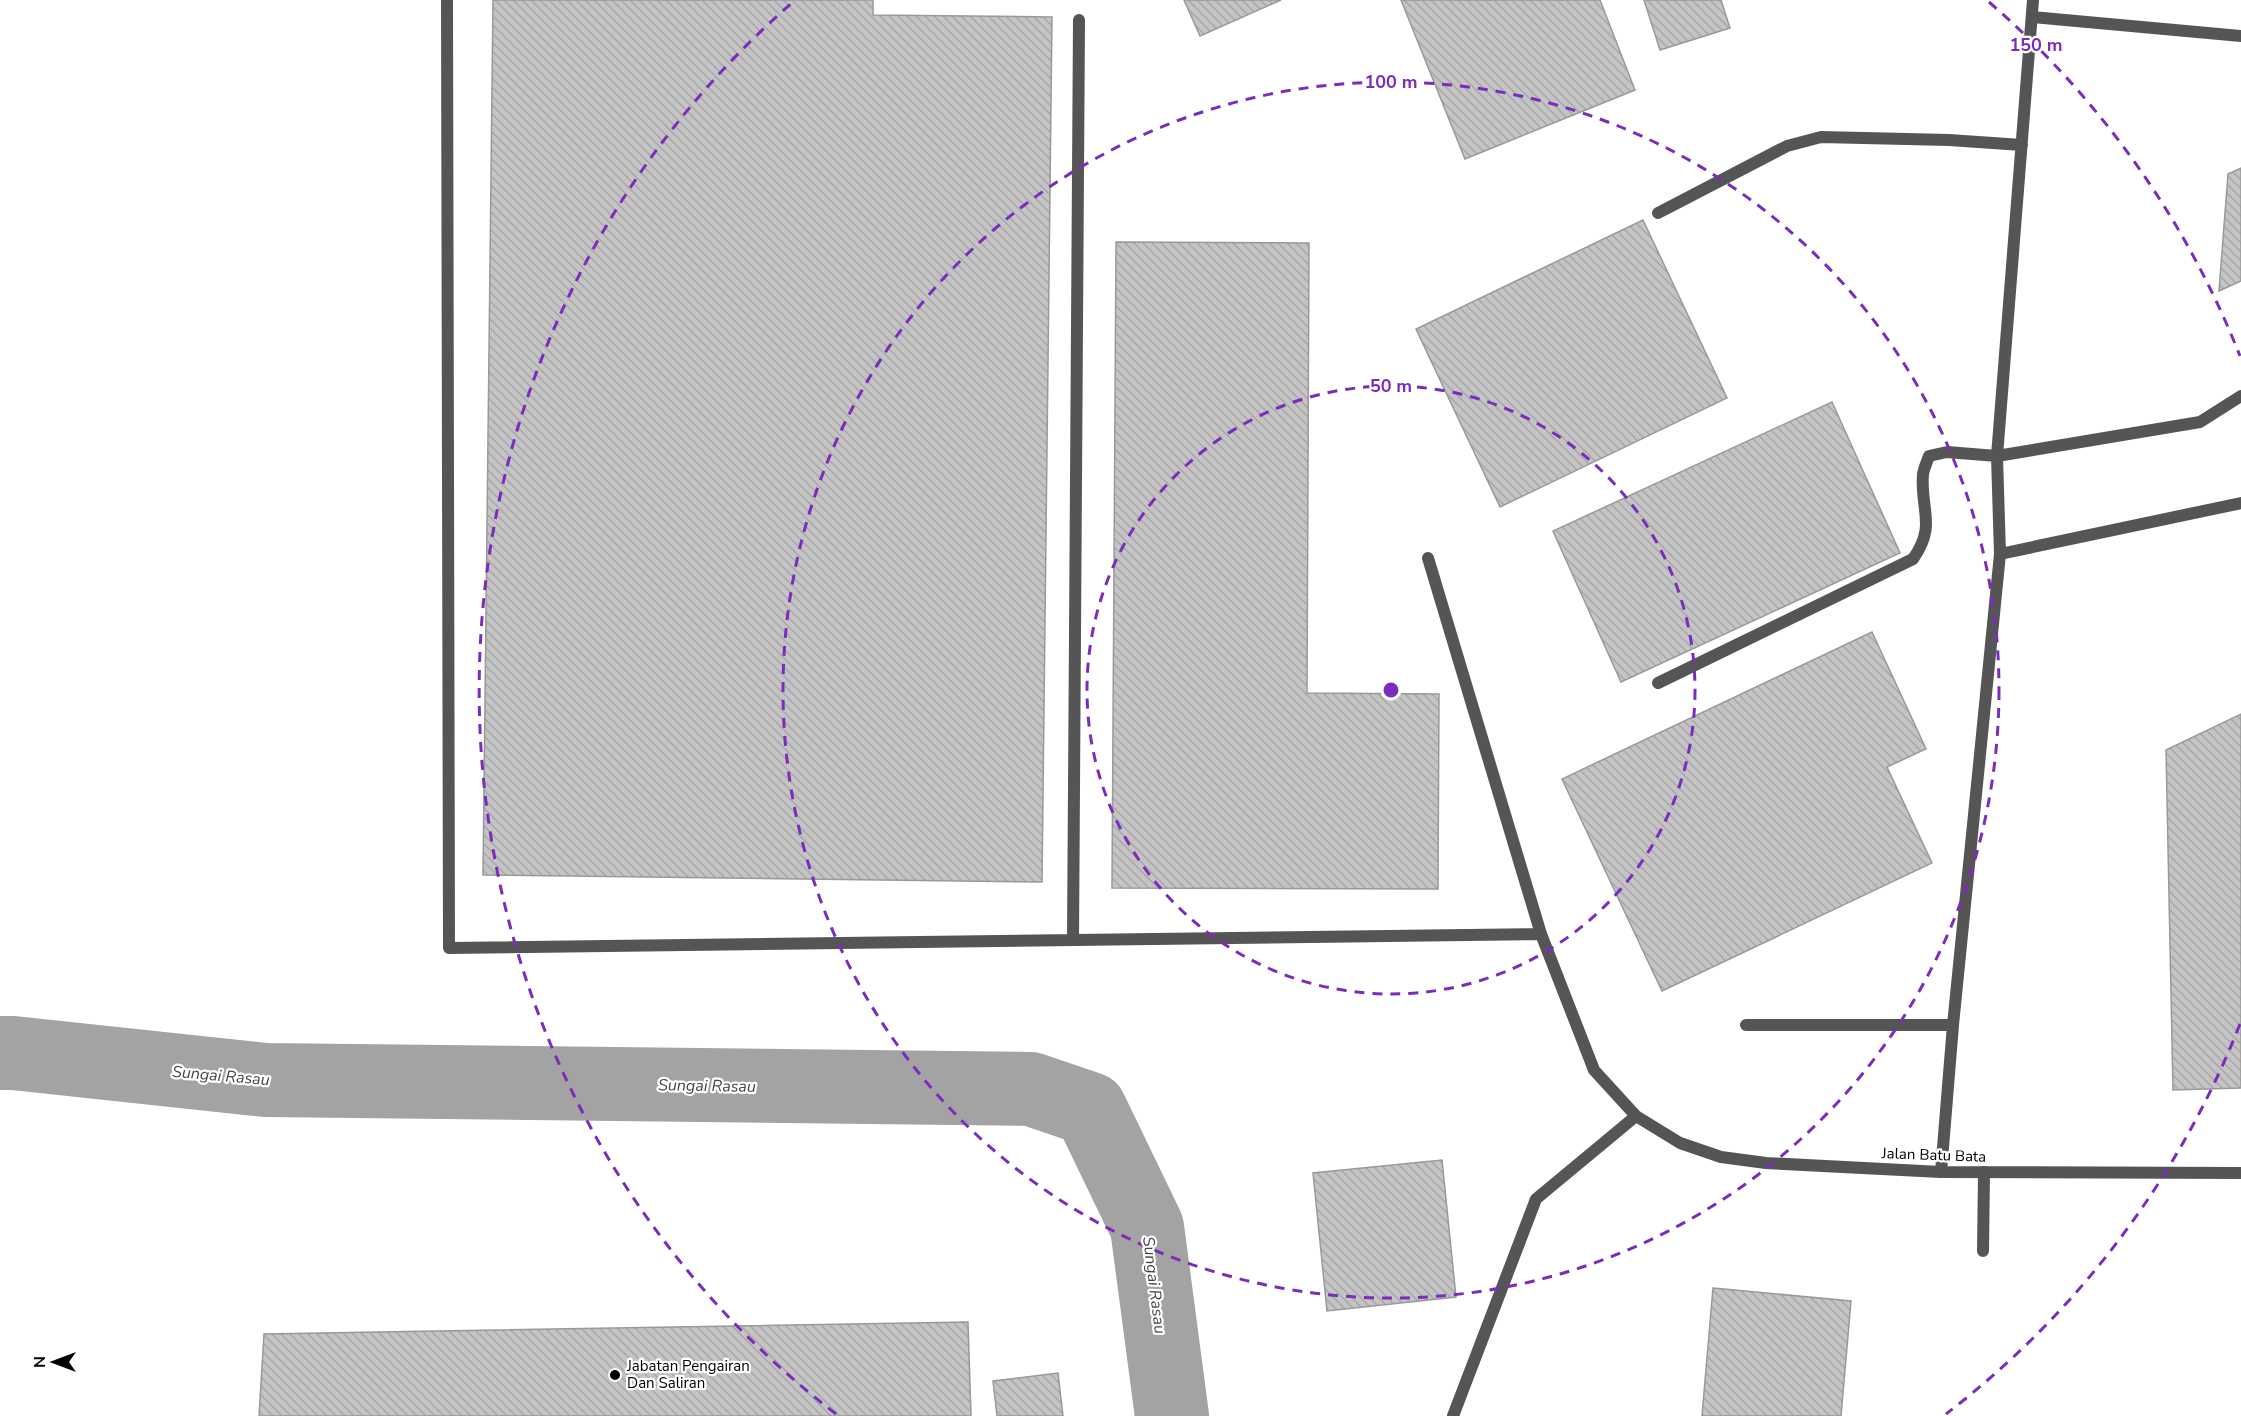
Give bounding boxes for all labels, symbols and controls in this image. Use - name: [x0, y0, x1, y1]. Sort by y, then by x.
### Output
- text: 150 m: [2009, 33, 2063, 57]
- text: 100 m: [1364, 70, 1418, 94]
- text: 50 m: [1370, 374, 1412, 398]
- centre of rings: [1381, 680, 1401, 700]
- water label: Sungai Rasau: [171, 1061, 271, 1091]
- water label: Sungai Rasau: [658, 1074, 756, 1098]
- street label: Jalan Batu Bata: [1880, 1143, 1987, 1167]
- water label: Sungai Rasau: [1137, 1235, 1171, 1335]
- north arrow: [24, 1332, 84, 1392]
- text: N: [29, 1356, 51, 1368]
- place label: Jabatan Pengairan Dan Saliran: [626, 1356, 750, 1393]
- marker: Jabatan Pengairan Dan Saliran: [608, 1368, 622, 1382]

